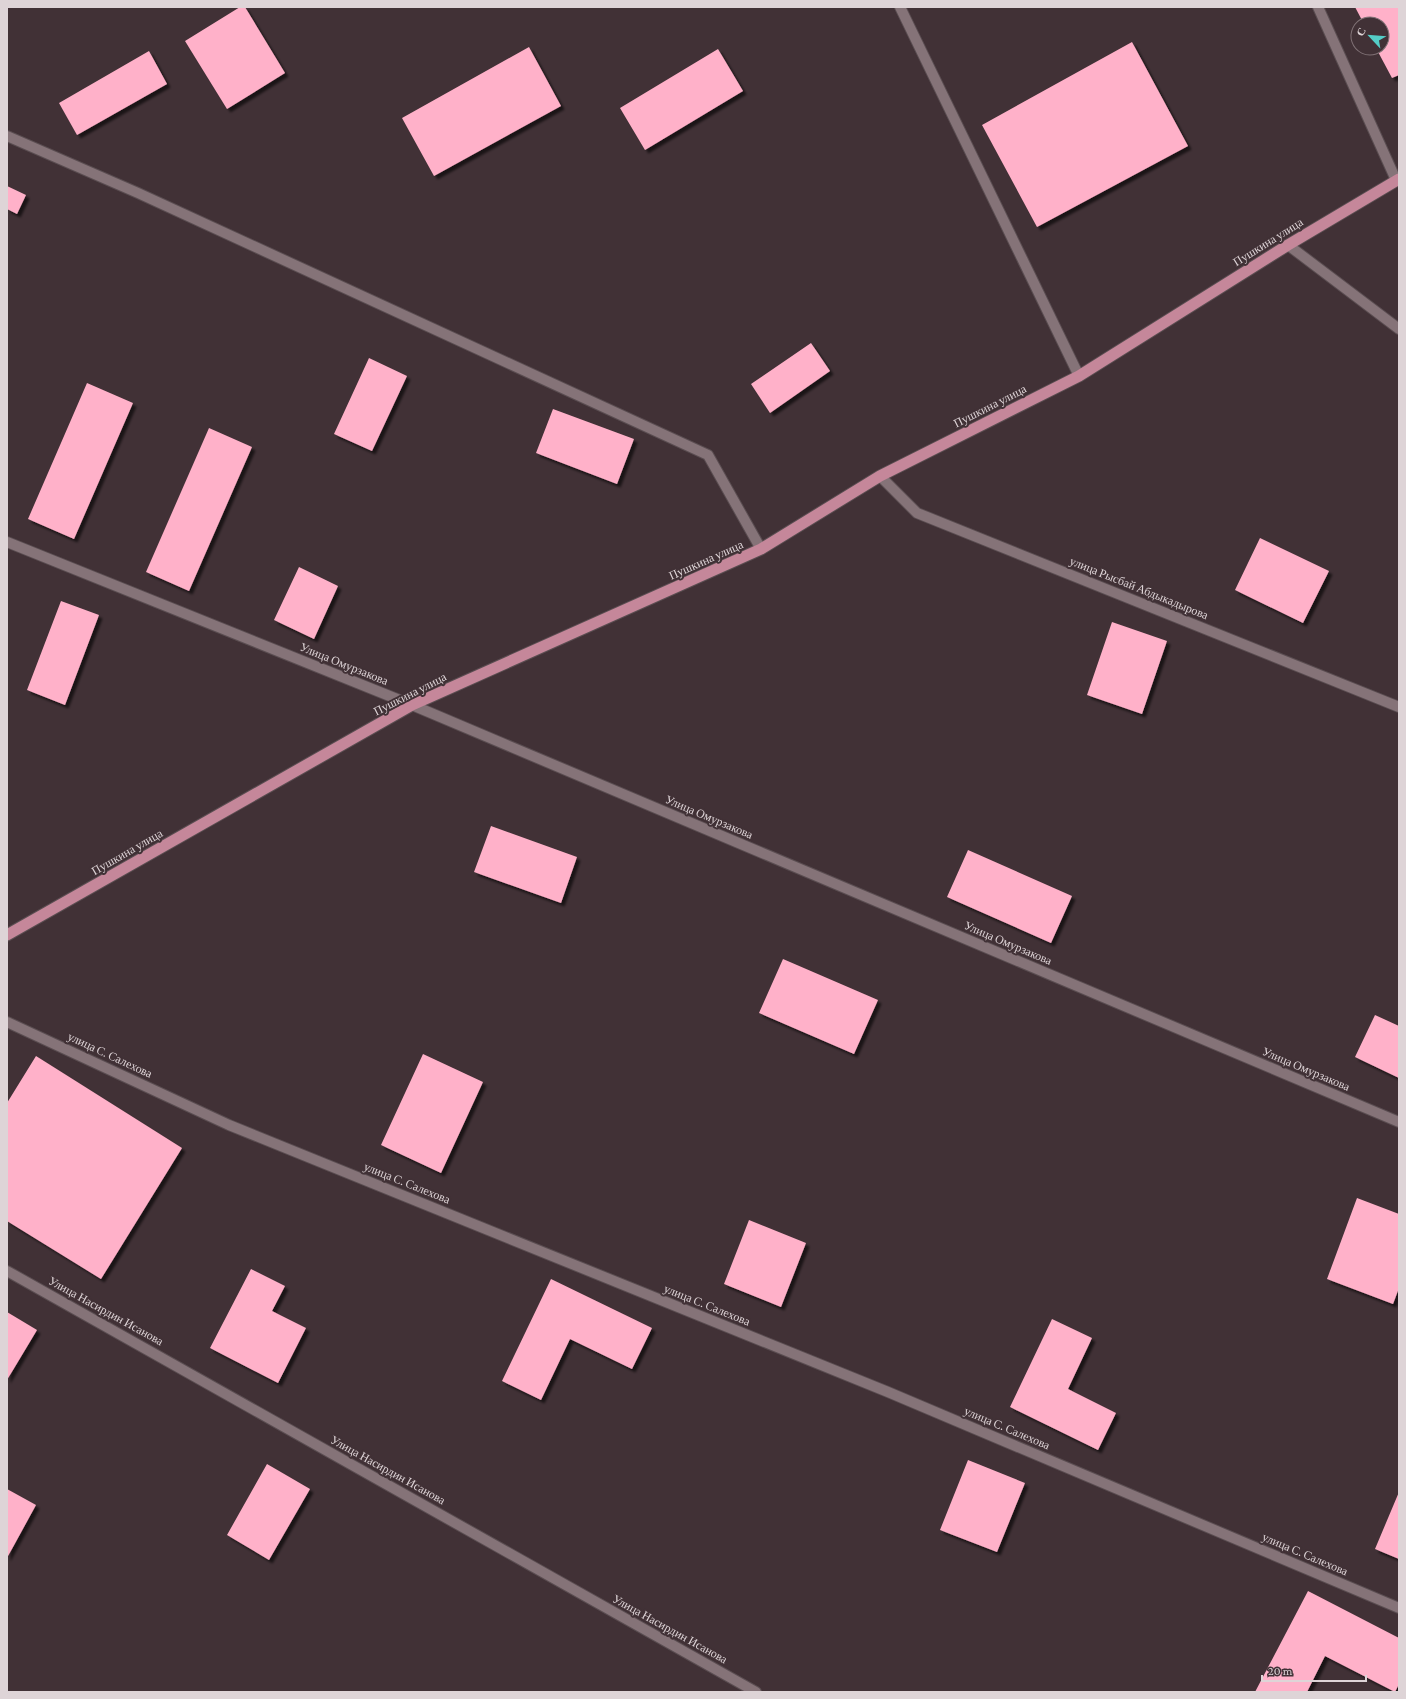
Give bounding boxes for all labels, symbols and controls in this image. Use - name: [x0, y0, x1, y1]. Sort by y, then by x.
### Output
- north arrow: [1350, 16, 1390, 56]
- text: С: [1354, 25, 1368, 38]
- street label: Пушкина улица: [1230, 215, 1306, 269]
- street label: Пушкина улица: [951, 381, 1029, 430]
- street label: Пушкина улица: [667, 537, 746, 583]
- street label: улица Рысбай Абдыкадырова: [1068, 554, 1211, 623]
- street label: Улица Омурзакова: [298, 640, 391, 688]
- street label: Пушкина улица: [371, 669, 449, 718]
- street label: Улица Омурзакова: [663, 792, 756, 842]
- street label: Пушкина улица: [89, 826, 166, 878]
- street label: Улица Омурзакова: [962, 918, 1055, 968]
- street label: улица С. Салехова: [65, 1029, 155, 1081]
- street label: Улица Омурзакова: [1260, 1044, 1353, 1094]
- street label: улица С. Салехова: [362, 1159, 453, 1207]
- street label: Улица Насирдин Исанова: [46, 1274, 166, 1349]
- street label: улица С. Салехова: [662, 1281, 753, 1329]
- street label: улица С. Салехова: [962, 1404, 1053, 1453]
- street label: Улица Насирдин Исанова: [328, 1433, 448, 1508]
- street label: улица С. Салехова: [1260, 1530, 1351, 1579]
- street label: Улица Насирдин Исанова: [610, 1592, 730, 1667]
- scale bar: [1262, 1657, 1366, 1683]
- text: 20 m: [1268, 1664, 1293, 1678]

